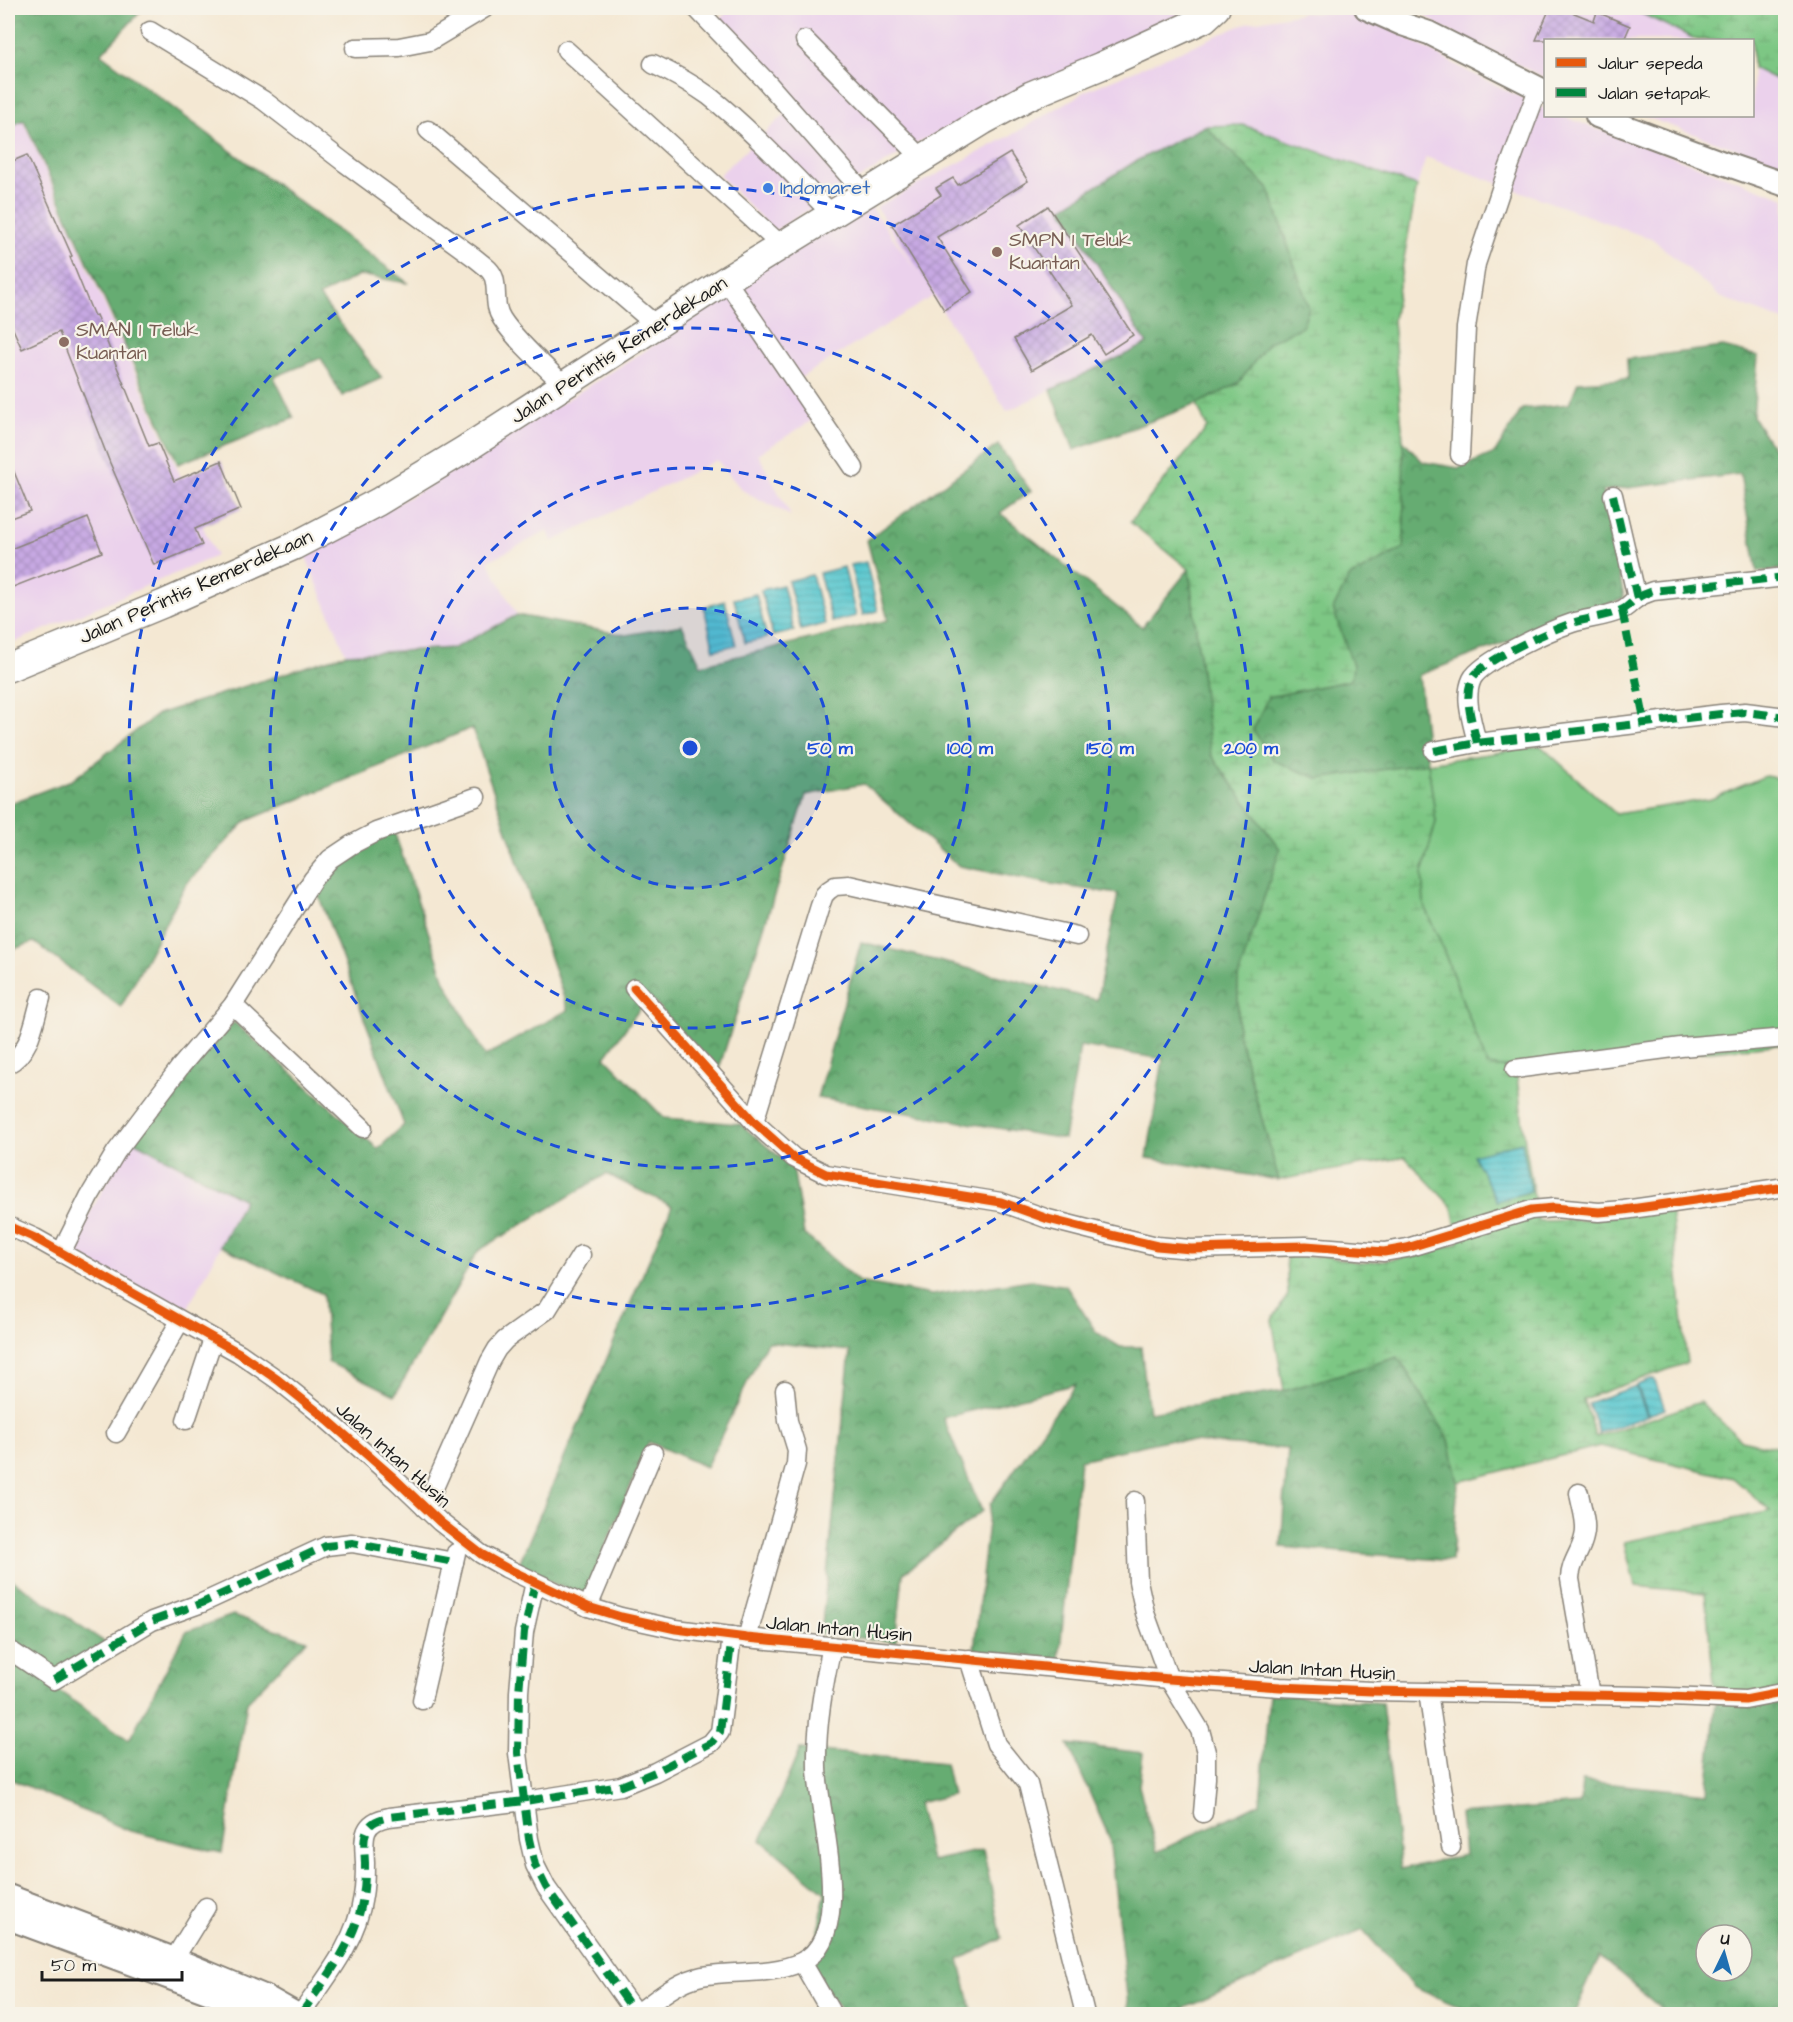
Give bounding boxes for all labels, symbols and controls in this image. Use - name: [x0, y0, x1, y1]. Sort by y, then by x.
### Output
- legend: [1544, 39, 1754, 117]
- text: Jalur sepeda: [1598, 51, 1703, 76]
- text: Jalan setapak: [1598, 81, 1710, 106]
- place label: Indomaret: [780, 174, 870, 202]
- marker: Indomaret: [761, 181, 775, 195]
- place label: SMPN 1 Teluk Kuantan: [1009, 226, 1131, 277]
- marker: SMPN 1 Teluk Kuantan: [990, 245, 1004, 259]
- street label: Jalan Perintis Kemerdekaan: [505, 269, 733, 431]
- place label: SMAN 1 Teluk Kuantan: [76, 316, 198, 367]
- marker: SMAN 1 Teluk Kuantan: [57, 335, 71, 349]
- street label: Jalan Perintis Kemerdekaan: [75, 523, 317, 651]
- text: 50 m: [807, 736, 854, 761]
- text: 100 m: [947, 736, 994, 761]
- text: 150 m: [1086, 736, 1135, 761]
- text: 200 m: [1223, 736, 1279, 761]
- centre of rings: [680, 738, 700, 758]
- street label: Jalan Intan Husin: [329, 1396, 457, 1514]
- street label: Jalan Intan Husin: [765, 1609, 913, 1649]
- street label: Jalan Intan Husin: [1248, 1652, 1396, 1688]
- north arrow: [1694, 1923, 1754, 1983]
- text: U: [1720, 1928, 1731, 1950]
- scale bar: [42, 1944, 182, 1982]
- text: 50 m: [51, 1953, 96, 1978]

